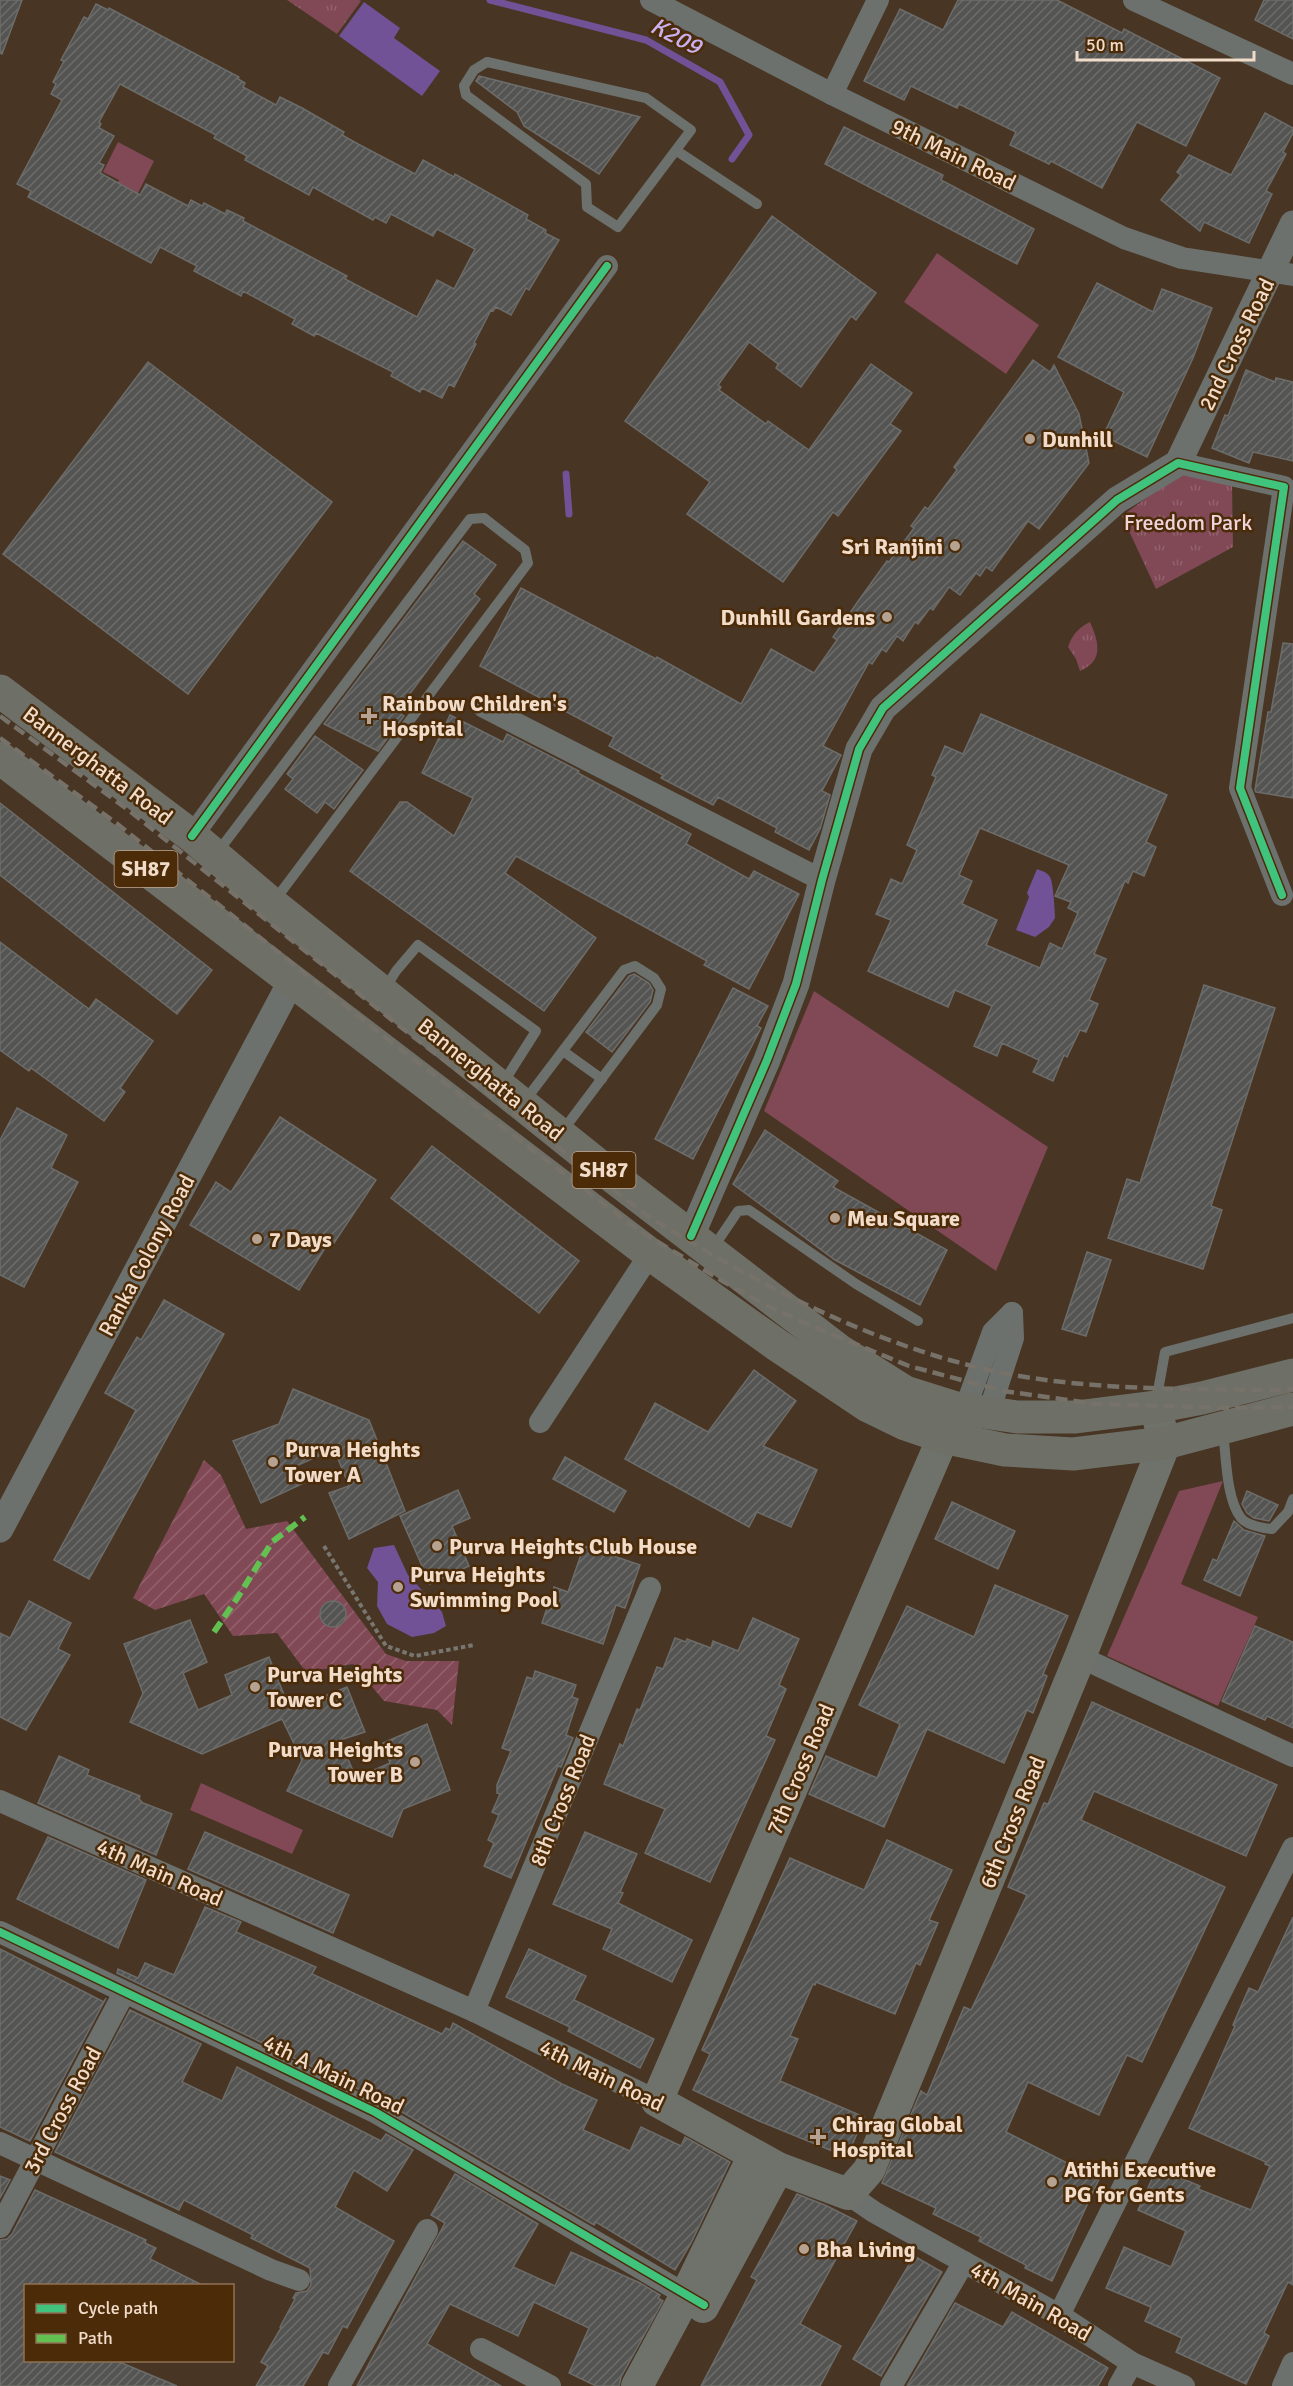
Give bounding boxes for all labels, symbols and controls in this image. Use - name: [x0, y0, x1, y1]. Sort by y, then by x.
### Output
- water label: K209: [645, 11, 708, 62]
- scale bar: [1077, 24, 1254, 62]
- text: 50 m: [1086, 34, 1124, 56]
- street label: 9th Main Road: [887, 113, 1020, 196]
- street label: 2nd Cross Road: [1193, 274, 1280, 415]
- place label: Dunhill: [1042, 426, 1113, 453]
- marker: Dunhill: [1023, 432, 1037, 446]
- park label: Freedom Park: [1124, 509, 1252, 536]
- place label: Sri Ranjini: [842, 533, 943, 560]
- marker: Sri Ranjini: [948, 539, 962, 553]
- place label: Dunhill Gardens: [721, 604, 875, 631]
- marker: Dunhill Gardens: [880, 610, 894, 624]
- place label: Rainbow Children's Hospital: [382, 690, 567, 742]
- street label: Bannerghatta Road: [18, 700, 178, 830]
- marker: Rainbow Children's Hospital: [360, 707, 378, 725]
- road number: SH87: [114, 851, 178, 887]
- street label: Bannerghatta Road: [412, 1012, 569, 1147]
- road number: SH87: [572, 1152, 636, 1188]
- street label: Ranka Colony Road: [92, 1170, 200, 1341]
- place label: Meu Square: [847, 1205, 960, 1232]
- marker: Meu Square: [828, 1211, 842, 1225]
- place label: 7 Days: [269, 1226, 332, 1253]
- marker: 7 Days: [250, 1232, 264, 1246]
- place label: Purva Heights Tower A: [285, 1436, 421, 1488]
- marker: Purva Heights Tower A: [266, 1455, 280, 1469]
- place label: Purva Heights Club House: [449, 1533, 697, 1560]
- marker: Purva Heights Club House: [430, 1539, 444, 1553]
- place label: Purva Heights Swimming Pool: [410, 1561, 559, 1613]
- marker: Purva Heights Swimming Pool: [391, 1580, 405, 1594]
- place label: Purva Heights Tower C: [267, 1661, 403, 1713]
- marker: Purva Heights Tower C: [248, 1680, 262, 1694]
- street label: 7th Cross Road: [761, 1699, 840, 1839]
- street label: 8th Cross Road: [524, 1730, 601, 1870]
- place label: Purva Heights Tower B: [268, 1736, 403, 1788]
- street label: 6th Cross Road: [974, 1752, 1051, 1892]
- marker: Purva Heights Tower B: [408, 1755, 422, 1769]
- street label: 4th Main Road: [93, 1833, 227, 1912]
- street label: 4th A Main Road: [259, 2029, 409, 2120]
- street label: 4th Main Road: [535, 2034, 668, 2117]
- street label: 3rd Cross Road: [18, 2042, 107, 2178]
- place label: Chirag Global Hospital: [832, 2111, 963, 2163]
- marker: Chirag Global Hospital: [809, 2128, 827, 2146]
- place label: Atithi Executive PG for Gents: [1064, 2156, 1216, 2208]
- marker: Atithi Executive PG for Gents: [1045, 2175, 1059, 2189]
- place label: Bha Living: [816, 2236, 916, 2263]
- marker: Bha Living: [797, 2242, 811, 2256]
- street label: 4th Main Road: [965, 2256, 1096, 2347]
- legend: [24, 2284, 234, 2362]
- text: Cycle path: [78, 2297, 158, 2319]
- text: Path: [78, 2327, 113, 2349]

